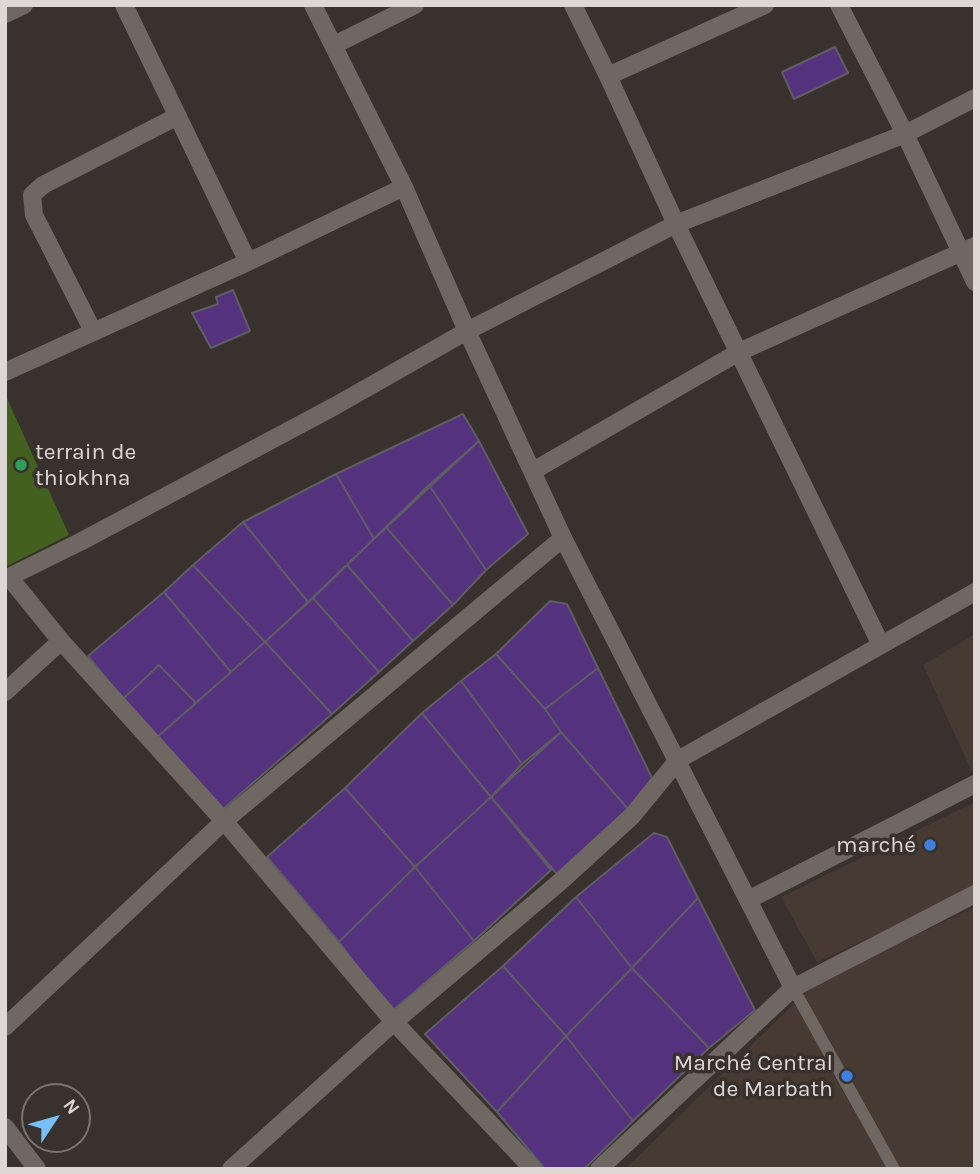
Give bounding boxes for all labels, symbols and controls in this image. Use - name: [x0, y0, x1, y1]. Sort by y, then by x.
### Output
- place label: terrain de thiokhna: [35, 438, 136, 492]
- marker: terrain de thiokhna: [13, 457, 29, 473]
- place label: marché: [836, 831, 916, 859]
- marker: marché: [922, 837, 938, 853]
- place label: Marché Central de Marbath: [674, 1049, 833, 1103]
- marker: Marché Central de Marbath: [839, 1068, 855, 1084]
- north arrow: [21, 1083, 91, 1153]
- text: N: [58, 1095, 84, 1119]

